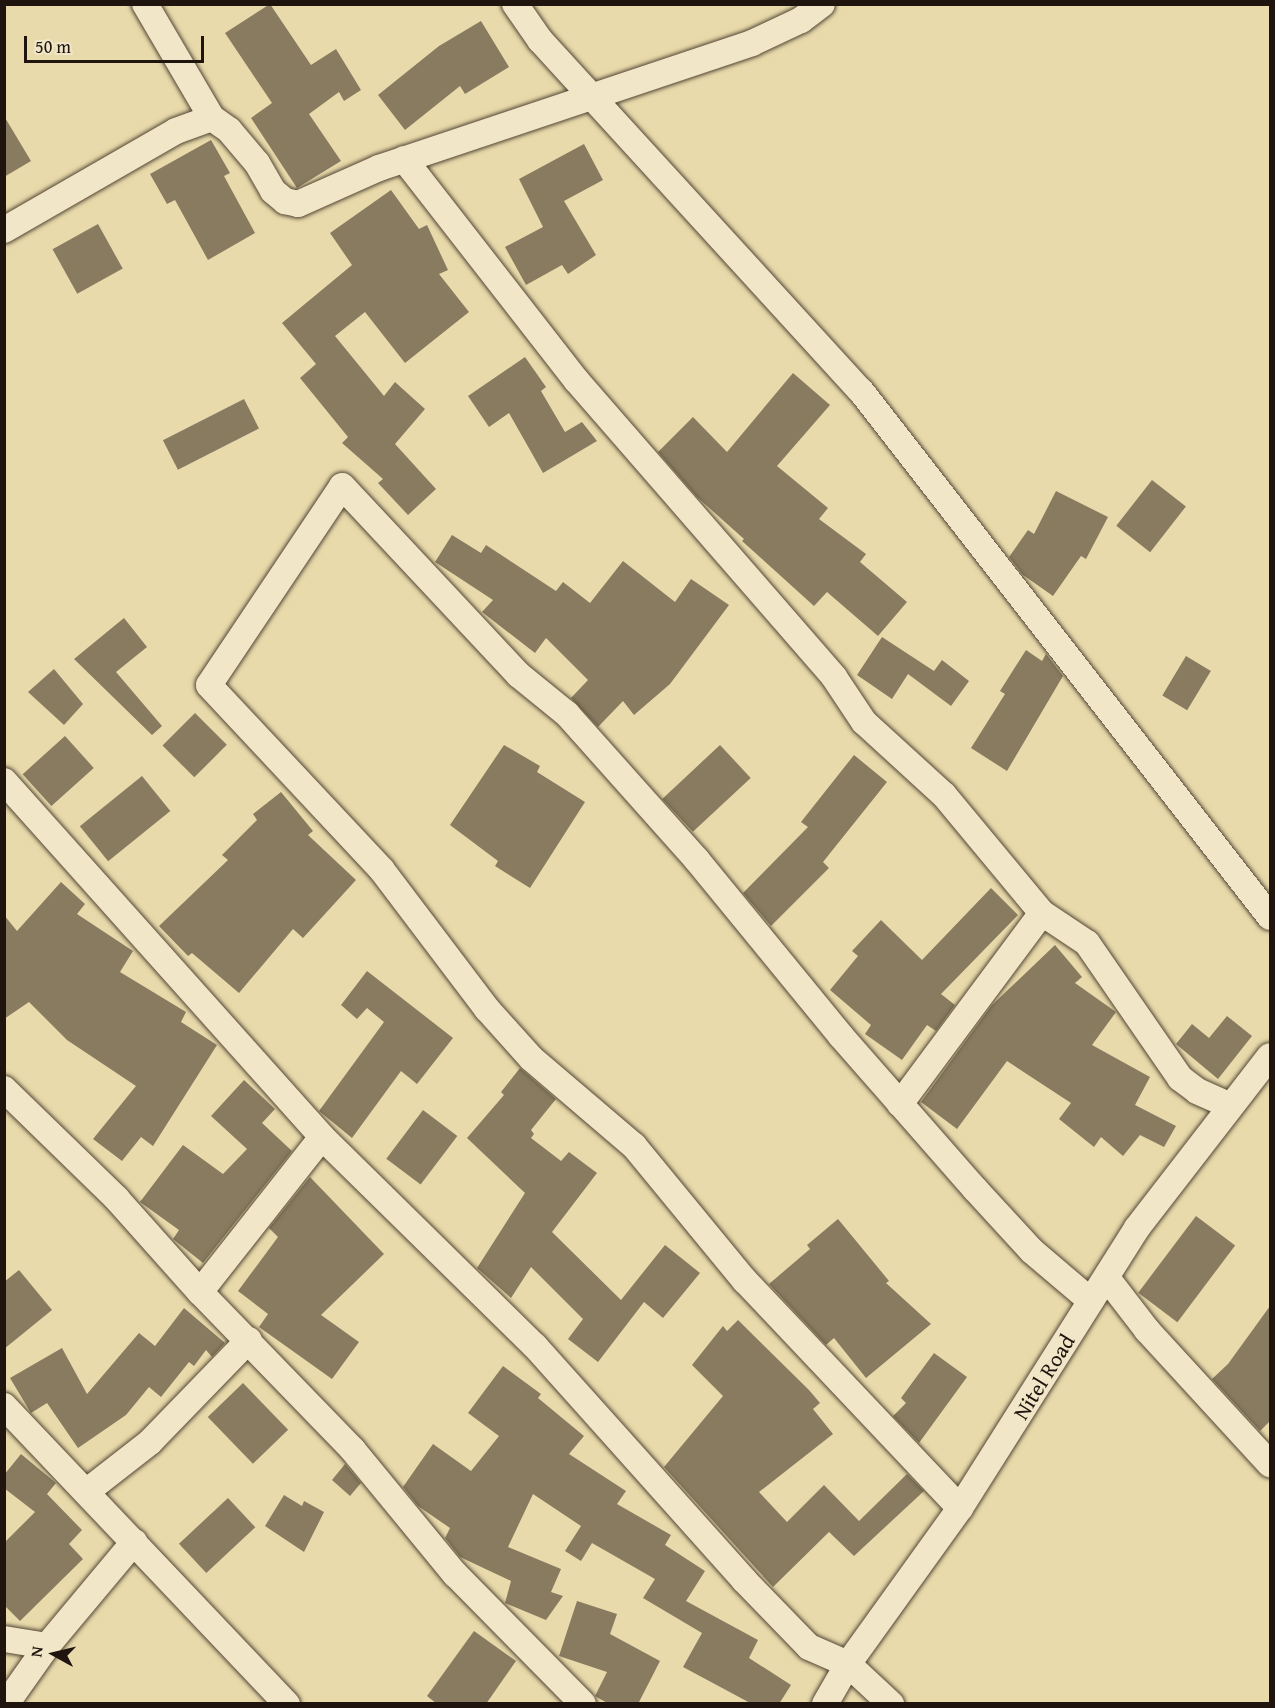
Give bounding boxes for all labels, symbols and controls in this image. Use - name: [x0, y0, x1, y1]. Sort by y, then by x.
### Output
- scale bar: [27, 24, 207, 62]
- text: 50 m: [35, 33, 71, 60]
- street label: Nitel Road: [1007, 1329, 1081, 1425]
- north arrow: [24, 1624, 84, 1684]
- text: N: [24, 1645, 49, 1658]

